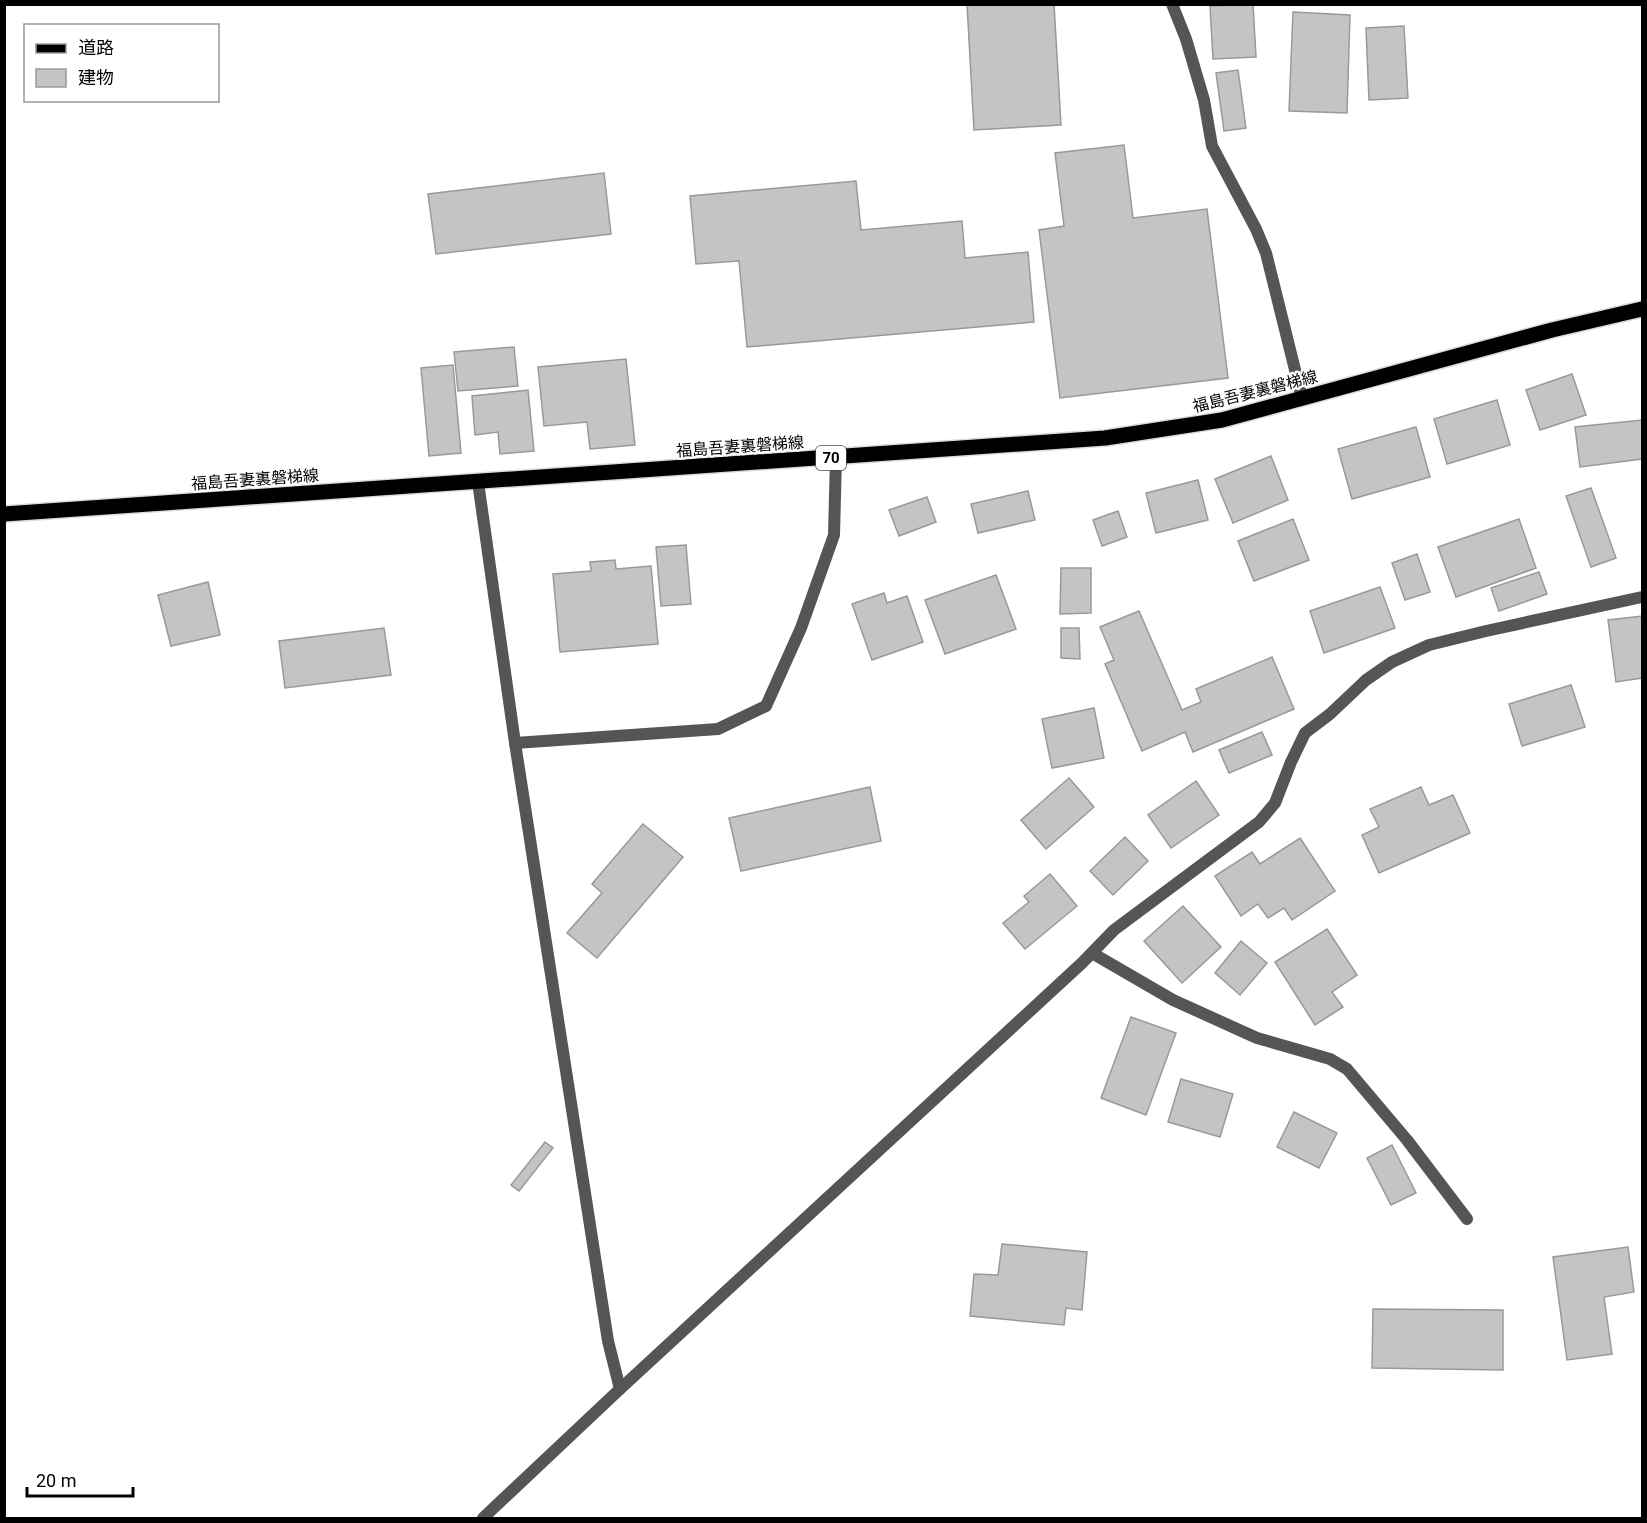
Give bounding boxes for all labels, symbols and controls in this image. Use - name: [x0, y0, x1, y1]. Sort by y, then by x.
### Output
- legend: [24, 24, 219, 102]
- text: 道路: [78, 37, 114, 58]
- text: 建物: [78, 67, 114, 88]
- street label: 福島吾妻裏磐梯線: [1191, 367, 1320, 416]
- street label: 福島吾妻裏磐梯線: [676, 433, 805, 460]
- road number: 70: [816, 446, 846, 470]
- street label: 福島吾妻裏磐梯線: [191, 466, 320, 493]
- scale bar: [27, 1460, 134, 1498]
- text: 20 m: [36, 1470, 76, 1491]

